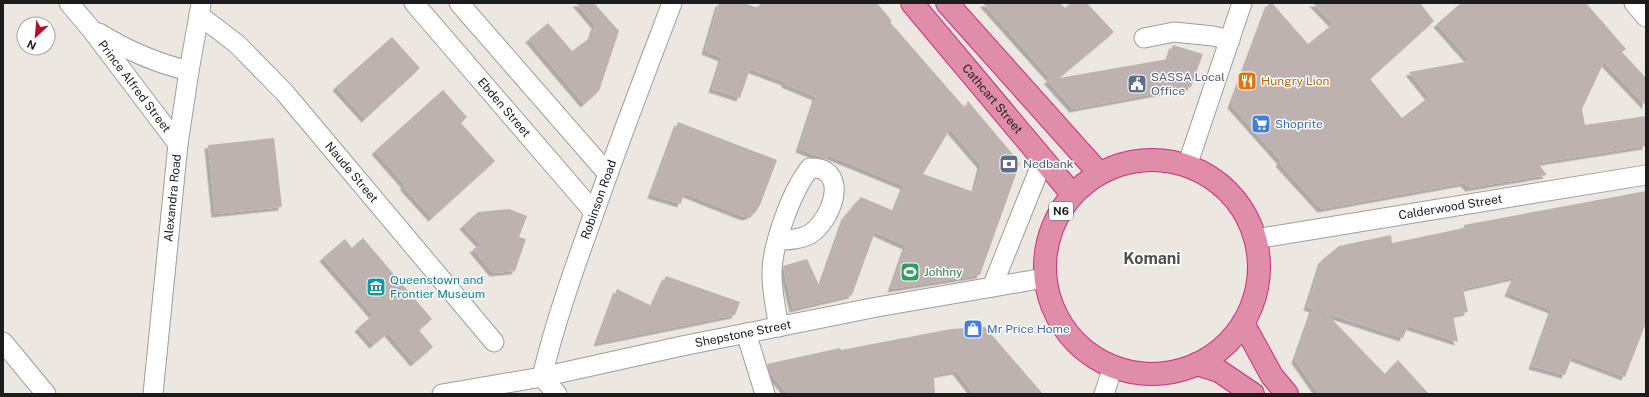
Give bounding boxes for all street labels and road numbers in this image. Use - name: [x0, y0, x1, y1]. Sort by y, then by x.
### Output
- street label: Prince Alfred Street: [95, 38, 174, 135]
- street label: Cathcart Street: [959, 61, 1026, 137]
- street label: Ebden Street: [475, 75, 534, 140]
- street label: Naude Street: [322, 139, 381, 206]
- street label: Alexandra Road: [161, 153, 184, 243]
- street label: Robinson Road: [578, 158, 619, 241]
- street label: Calderwood Street: [1397, 192, 1504, 222]
- road number: N6: [1049, 202, 1073, 220]
- street label: Shepstone Street: [694, 317, 793, 350]

